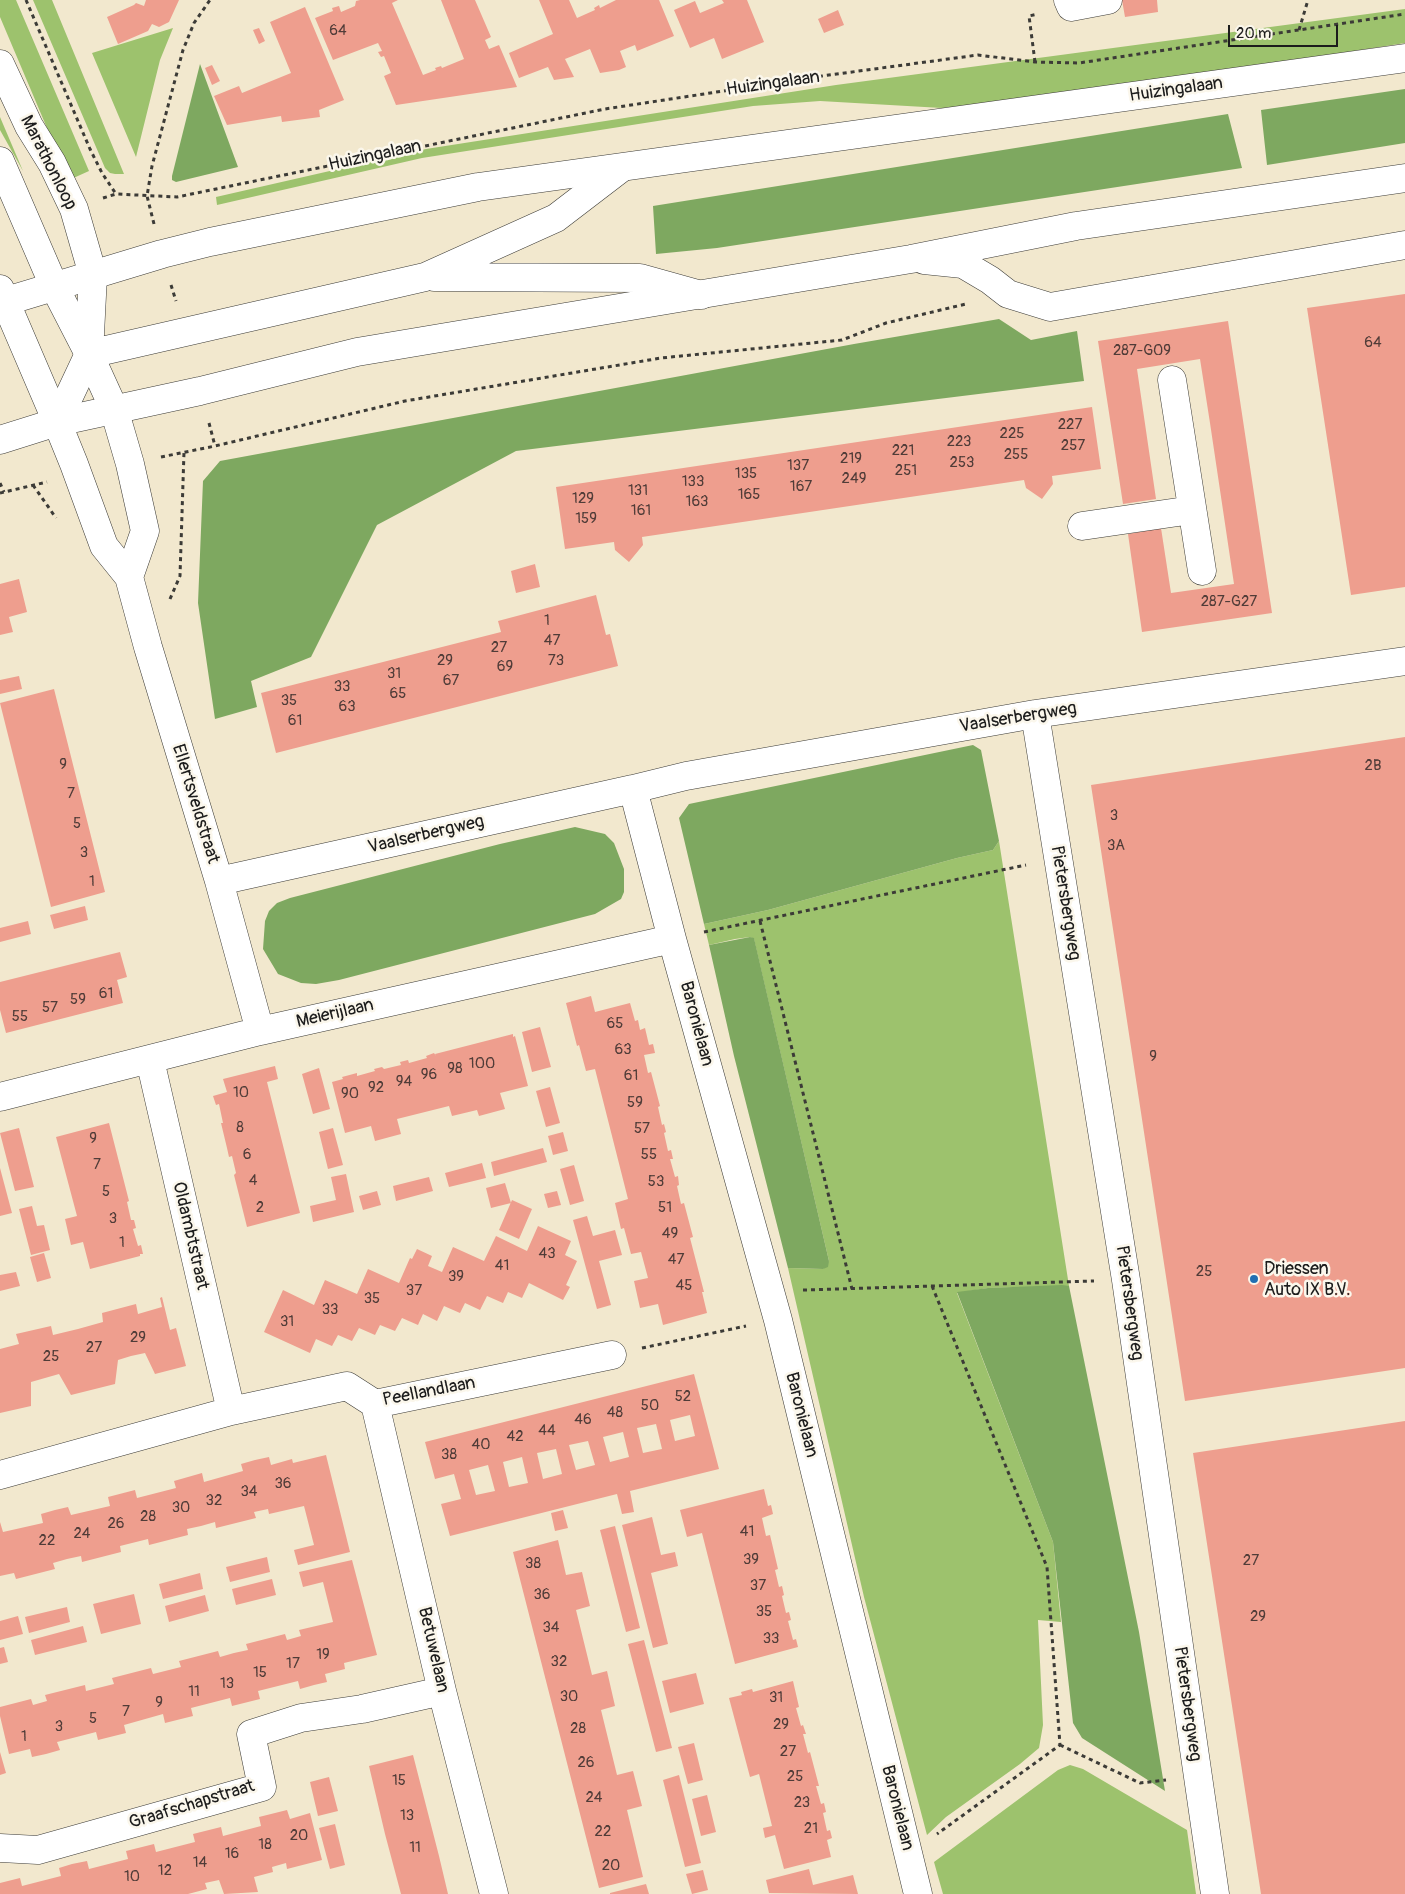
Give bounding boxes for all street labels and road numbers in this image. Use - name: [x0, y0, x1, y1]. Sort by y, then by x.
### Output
- street label: Huizingalaan: [725, 67, 821, 101]
- street label: Huizingalaan: [1128, 73, 1224, 107]
- street label: Marathonloop: [15, 112, 81, 214]
- street label: Huizingalaan: [327, 136, 423, 176]
- street label: Vaalserbergweg: [958, 698, 1078, 738]
- street label: Ellertsveldstraat: [167, 742, 223, 866]
- street label: Vaalserbergweg: [366, 811, 486, 859]
- street label: Pietersbergweg: [1045, 844, 1085, 962]
- street label: Baronielaan: [674, 979, 718, 1069]
- street label: Meierijlaan: [294, 995, 376, 1033]
- street label: Oldambtstraat: [167, 1180, 213, 1292]
- street label: Pietersbergweg: [1110, 1244, 1148, 1362]
- street label: Baronielaan: [780, 1370, 822, 1460]
- street label: Peellandlaan: [381, 1372, 477, 1412]
- street label: Betuwelaan: [413, 1605, 453, 1695]
- street label: Pietersbergweg: [1168, 1645, 1206, 1763]
- street label: Baronielaan: [876, 1763, 918, 1853]
- street label: Graafschapstraat: [127, 1776, 257, 1834]

